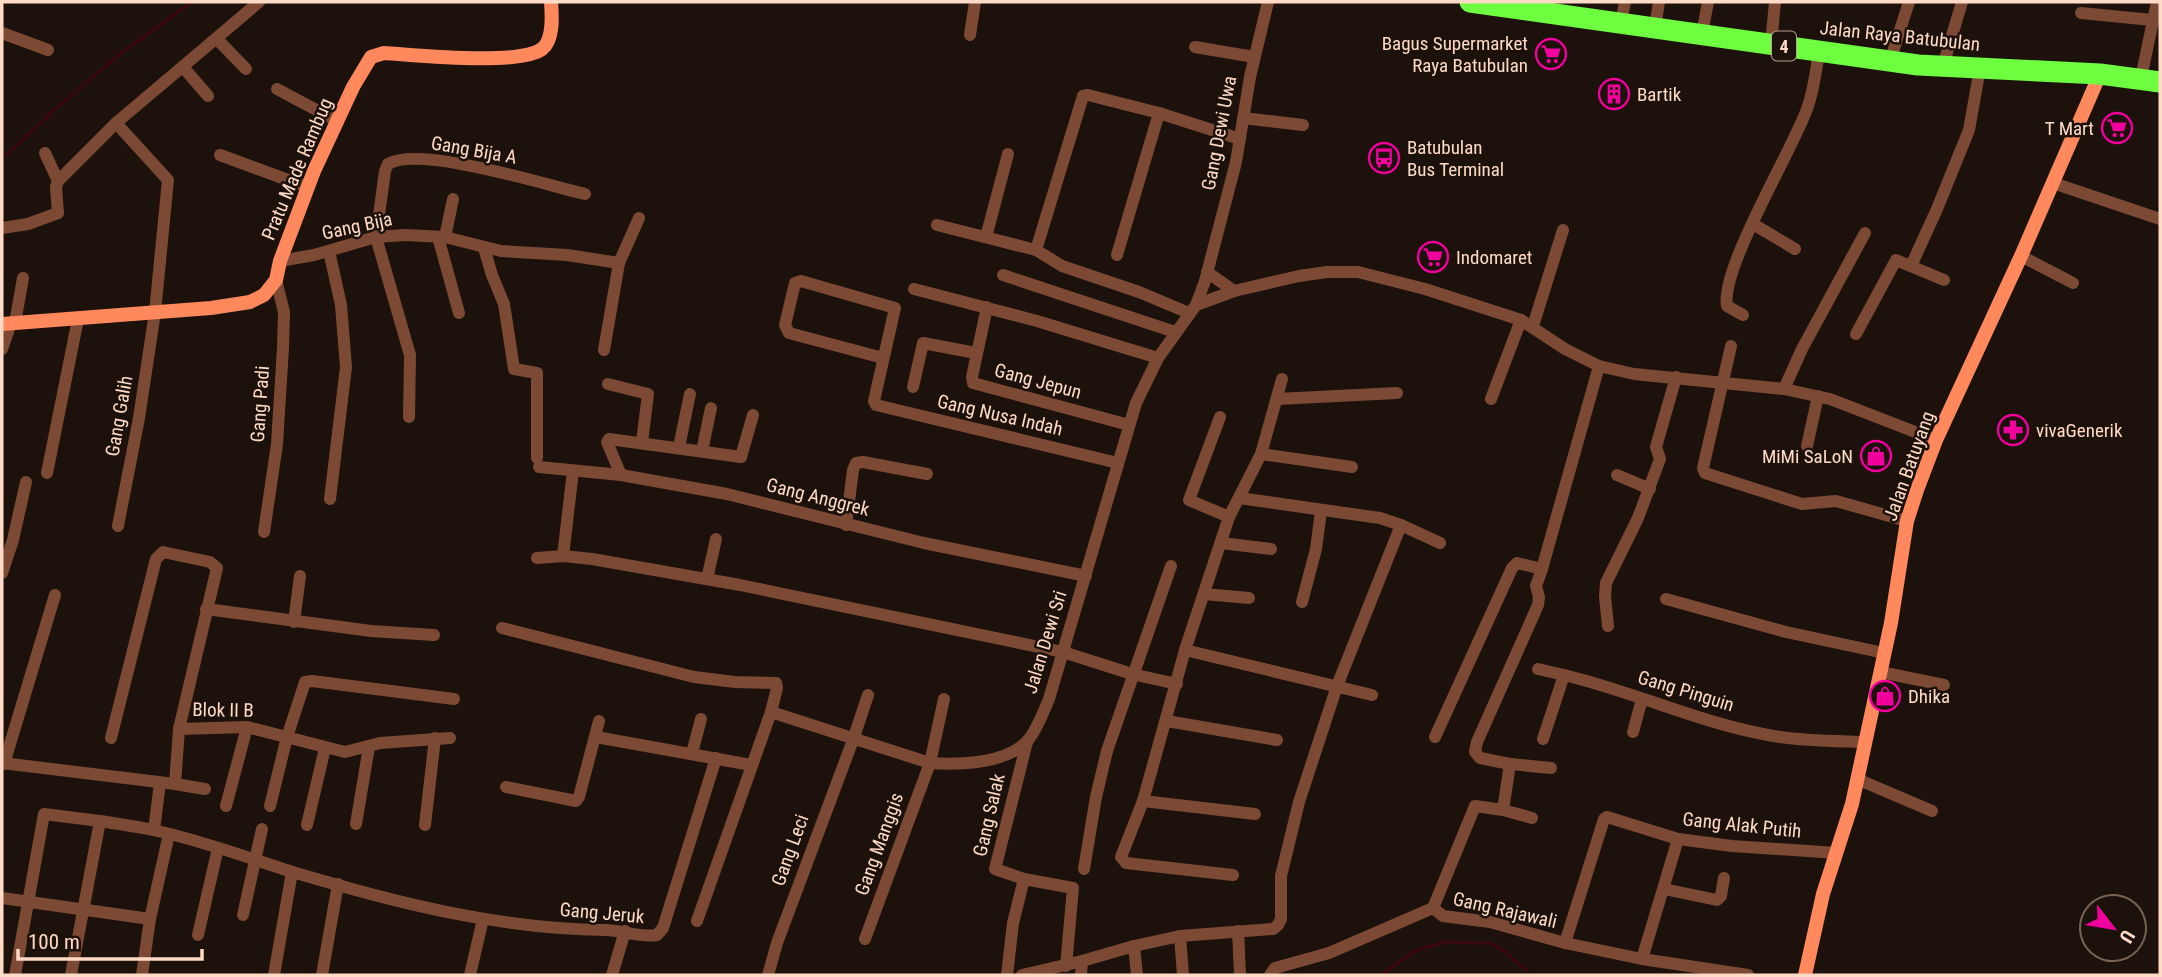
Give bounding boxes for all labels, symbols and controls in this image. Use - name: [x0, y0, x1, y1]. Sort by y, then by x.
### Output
- street label: Jalan Raya Batubulan: [1819, 16, 1981, 56]
- place label: Bagus Supermarket Raya Batubulan: [1382, 32, 1528, 77]
- road number: 4: [1772, 32, 1796, 60]
- supermarket icon: Bagus Supermarket Raya Batubulan: [1534, 37, 1568, 71]
- street label: Gang Dewi Uwa: [1197, 74, 1241, 192]
- building icon: Bartik: [1597, 77, 1631, 111]
- place label: Bartik: [1637, 83, 1682, 106]
- street label: Pratu Made Rambug: [257, 95, 337, 243]
- supermarket icon: T Mart: [2100, 111, 2134, 145]
- place label: T Mart: [2045, 117, 2094, 140]
- street label: Gang Bija A: [429, 131, 519, 169]
- place label: Batubulan Bus Terminal: [1407, 136, 1504, 181]
- bus stop icon: Batubulan Bus Terminal: [1367, 141, 1401, 175]
- street label: Gang Bija: [320, 207, 394, 245]
- supermarket icon: Indomaret: [1416, 240, 1450, 274]
- place label: Indomaret: [1456, 246, 1532, 269]
- street label: Gang Jepun: [992, 358, 1084, 404]
- street label: Gang Padi: [246, 365, 274, 443]
- street label: Gang Galih: [101, 374, 137, 458]
- street label: Gang Nusa Indah: [935, 389, 1065, 441]
- street label: Jalan Batuyang: [1879, 408, 1939, 524]
- pharmacy icon: vivaGenerik: [1996, 413, 2030, 447]
- place label: vivaGenerik: [2036, 419, 2123, 442]
- shop icon: MiMi SaLoN: [1859, 439, 1893, 473]
- place label: MiMi SaLoN: [1762, 445, 1853, 468]
- street label: Gang Anggrek: [764, 473, 872, 521]
- street label: Jalan Dewi Sri: [1018, 588, 1072, 696]
- street label: Gang Pinguin: [1635, 665, 1737, 717]
- shop icon: Dhika: [1868, 679, 1902, 713]
- place label: Dhika: [1908, 685, 1950, 708]
- street label: Blok II B: [192, 698, 254, 722]
- street label: Gang Salak: [968, 771, 1010, 859]
- street label: Gang Manggis: [850, 789, 908, 899]
- street label: Gang Alak Putih: [1681, 807, 1803, 843]
- street label: Gang Leci: [766, 811, 814, 889]
- street label: Gang Rajawali: [1451, 887, 1559, 933]
- north arrow: [2078, 893, 2148, 963]
- street label: Gang Jeruk: [559, 898, 646, 928]
- scale bar: [18, 918, 201, 962]
- text: U: [2114, 926, 2140, 947]
- text: 100 m: [28, 930, 80, 954]

